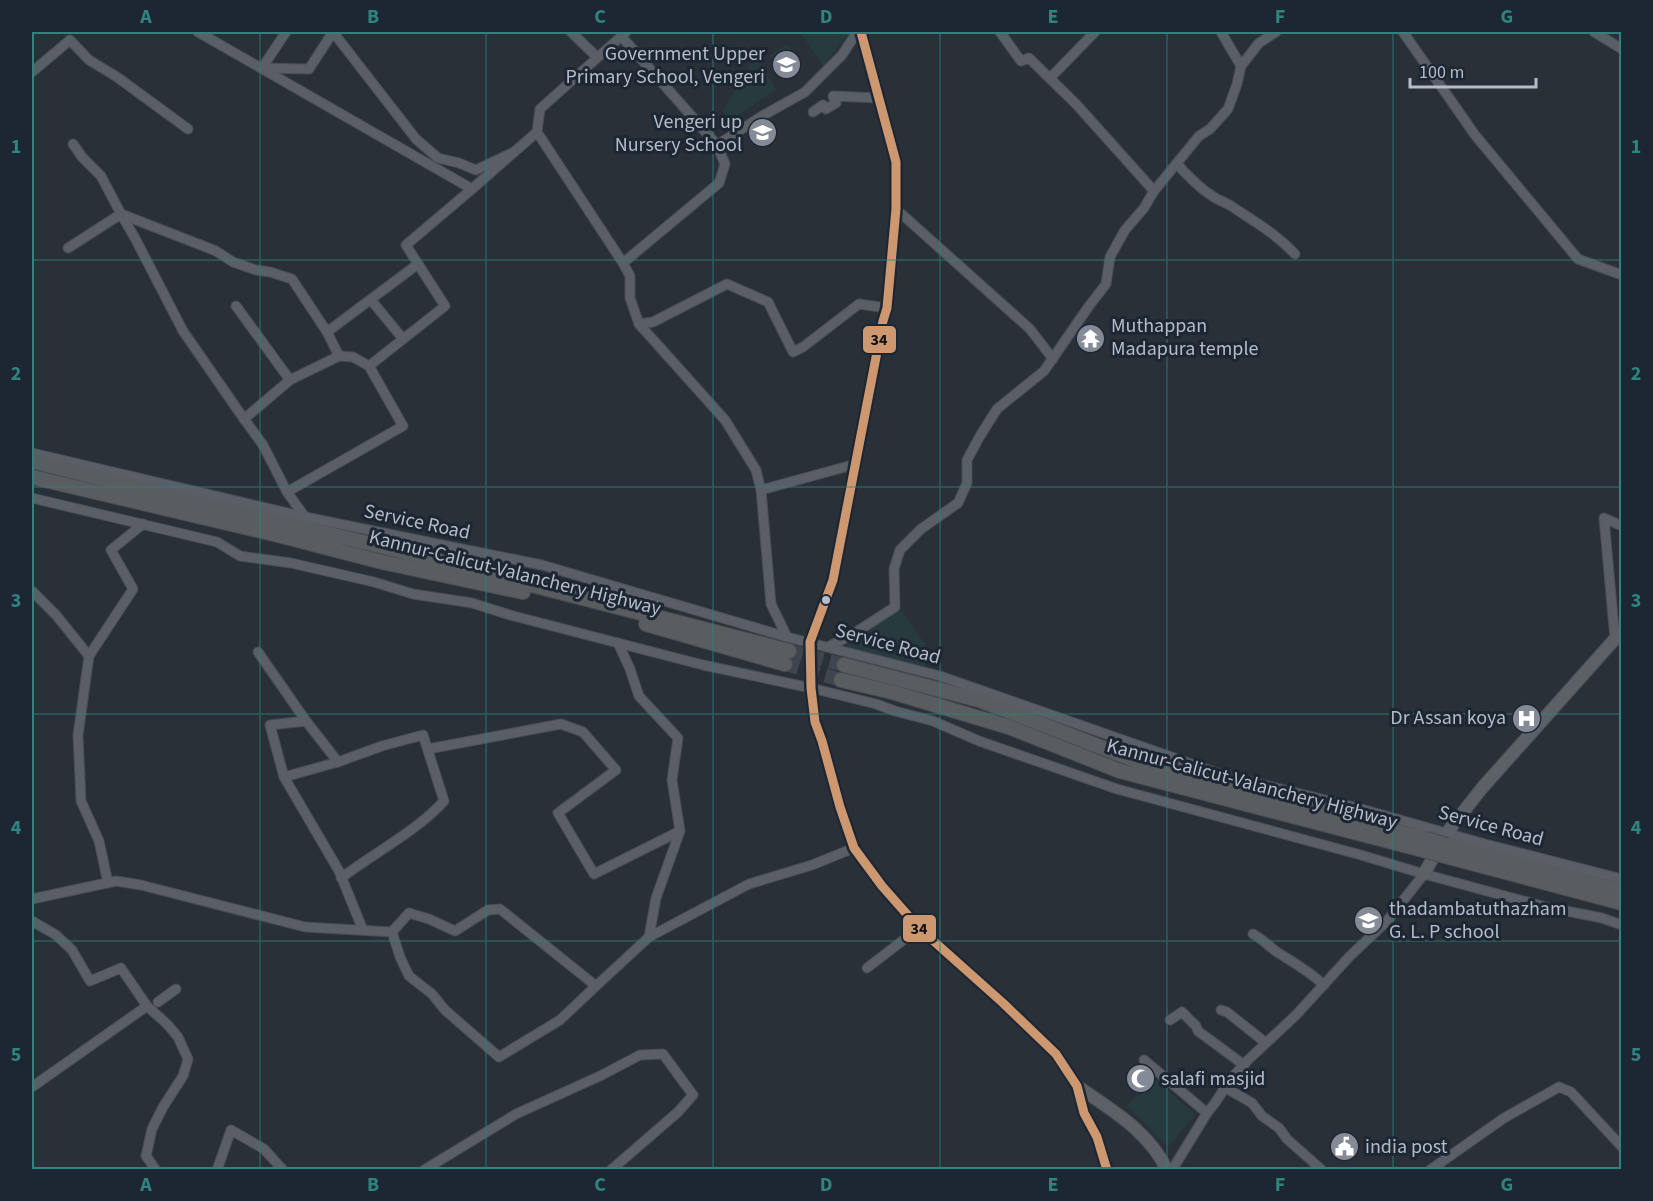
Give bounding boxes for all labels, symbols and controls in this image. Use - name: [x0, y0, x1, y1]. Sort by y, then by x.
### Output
- text: A: [139, 3, 152, 31]
- text: B: [367, 3, 379, 31]
- text: C: [594, 3, 606, 31]
- text: D: [820, 3, 832, 31]
- text: E: [1048, 3, 1058, 31]
- text: F: [1275, 3, 1285, 31]
- text: G: [1501, 3, 1513, 31]
- place label: Government Upper Primary School, Vengeri: [565, 40, 765, 91]
- school or university icon: Government Upper Primary School, Vengeri: [770, 49, 802, 81]
- scale bar: [1410, 51, 1536, 89]
- text: 100 m: [1419, 60, 1464, 85]
- place label: Vengeri up Nursery School: [615, 108, 742, 159]
- school or university icon: Vengeri up Nursery School: [747, 117, 779, 149]
- text: 1: [11, 133, 21, 161]
- text: 1: [1631, 133, 1641, 161]
- place label: Muthappan Madapura temple: [1111, 312, 1259, 363]
- temple icon: Muthappan Madapura temple: [1074, 322, 1106, 354]
- line badge: 34: [862, 325, 897, 354]
- text: 34: [871, 329, 888, 351]
- text: 2: [11, 360, 21, 388]
- text: 2: [1631, 360, 1641, 388]
- street label: Service Road: [361, 497, 473, 547]
- street label: Kannur-Calicut-Valanchery Highway: [366, 523, 665, 623]
- text: 3: [11, 587, 21, 615]
- text: 3: [1631, 587, 1641, 615]
- unlabelled marker: [820, 594, 832, 606]
- street label: Service Road: [832, 617, 944, 671]
- hospital icon: Dr Assan koya: [1511, 702, 1543, 734]
- place label: Dr Assan koya: [1390, 704, 1506, 732]
- street label: Kannur-Calicut-Valanchery Highway: [1103, 732, 1401, 837]
- street label: Service Road: [1435, 799, 1547, 853]
- text: 4: [11, 814, 22, 842]
- text: 4: [1631, 814, 1642, 842]
- place label: thadambatuthazham G. L. P school: [1389, 895, 1566, 946]
- school or university icon: thadambatuthazham G. L. P school: [1352, 904, 1384, 936]
- line badge: 34: [902, 914, 937, 943]
- text: 34: [911, 918, 928, 940]
- text: 5: [11, 1041, 21, 1069]
- text: 5: [1631, 1041, 1641, 1069]
- mosque icon: salafi masjid: [1124, 1063, 1156, 1095]
- place label: salafi masjid: [1161, 1065, 1265, 1093]
- public building icon: india post: [1328, 1131, 1360, 1163]
- place label: india post: [1365, 1133, 1448, 1161]
- text: A: [139, 1171, 152, 1199]
- text: B: [367, 1171, 379, 1199]
- text: C: [594, 1171, 606, 1199]
- text: D: [820, 1171, 832, 1199]
- text: E: [1048, 1171, 1058, 1199]
- text: F: [1275, 1171, 1285, 1199]
- text: G: [1501, 1171, 1513, 1199]

